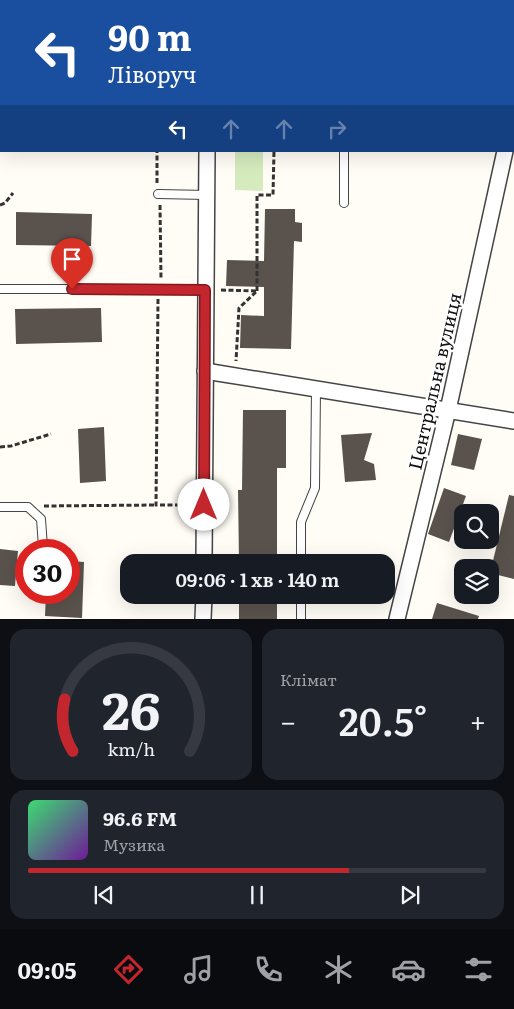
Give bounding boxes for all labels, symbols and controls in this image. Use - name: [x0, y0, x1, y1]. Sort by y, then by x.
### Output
- text: 90 m: [108, 10, 192, 62]
- icon: left: [25, 20, 90, 85]
- text: Ліворуч: [108, 57, 197, 90]
- icon: left: [164, 115, 192, 143]
- icon: ahead: [217, 115, 245, 143]
- icon: ahead: [270, 115, 298, 143]
- icon: right: [323, 115, 351, 143]
- pin: [51, 238, 93, 289]
- icon: arrive: [58, 245, 86, 273]
- street label: Центральна вулиця: [400, 290, 468, 472]
- position arrow: [177, 478, 229, 530]
- map controls: [454, 504, 499, 604]
- button: search: [454, 504, 499, 549]
- speed limit sign: 30: [15, 539, 80, 604]
- button: layers: [454, 559, 499, 604]
- text: 09:06 · 1 хв · 140 m: [175, 565, 340, 593]
- text: Клімат: [280, 667, 337, 691]
- text: 26: [102, 669, 160, 746]
- text: 20.5°: [339, 691, 427, 748]
- text: −: [280, 699, 296, 741]
- text: +: [470, 699, 486, 741]
- text: km/h: [107, 735, 155, 762]
- text: 96.6 FM: [103, 804, 177, 832]
- text: Музика: [103, 832, 165, 856]
- icon: previous: [90, 881, 118, 909]
- icon: pause: [243, 881, 271, 909]
- icon: next: [396, 881, 424, 909]
- icon: directions: [111, 952, 146, 987]
- icon: music: [181, 952, 216, 987]
- icon: phone: [251, 952, 286, 987]
- icon: climate: [321, 952, 356, 987]
- icon: car: [391, 952, 426, 987]
- icon: filters: [461, 952, 496, 987]
- text: 09:05: [18, 953, 76, 986]

